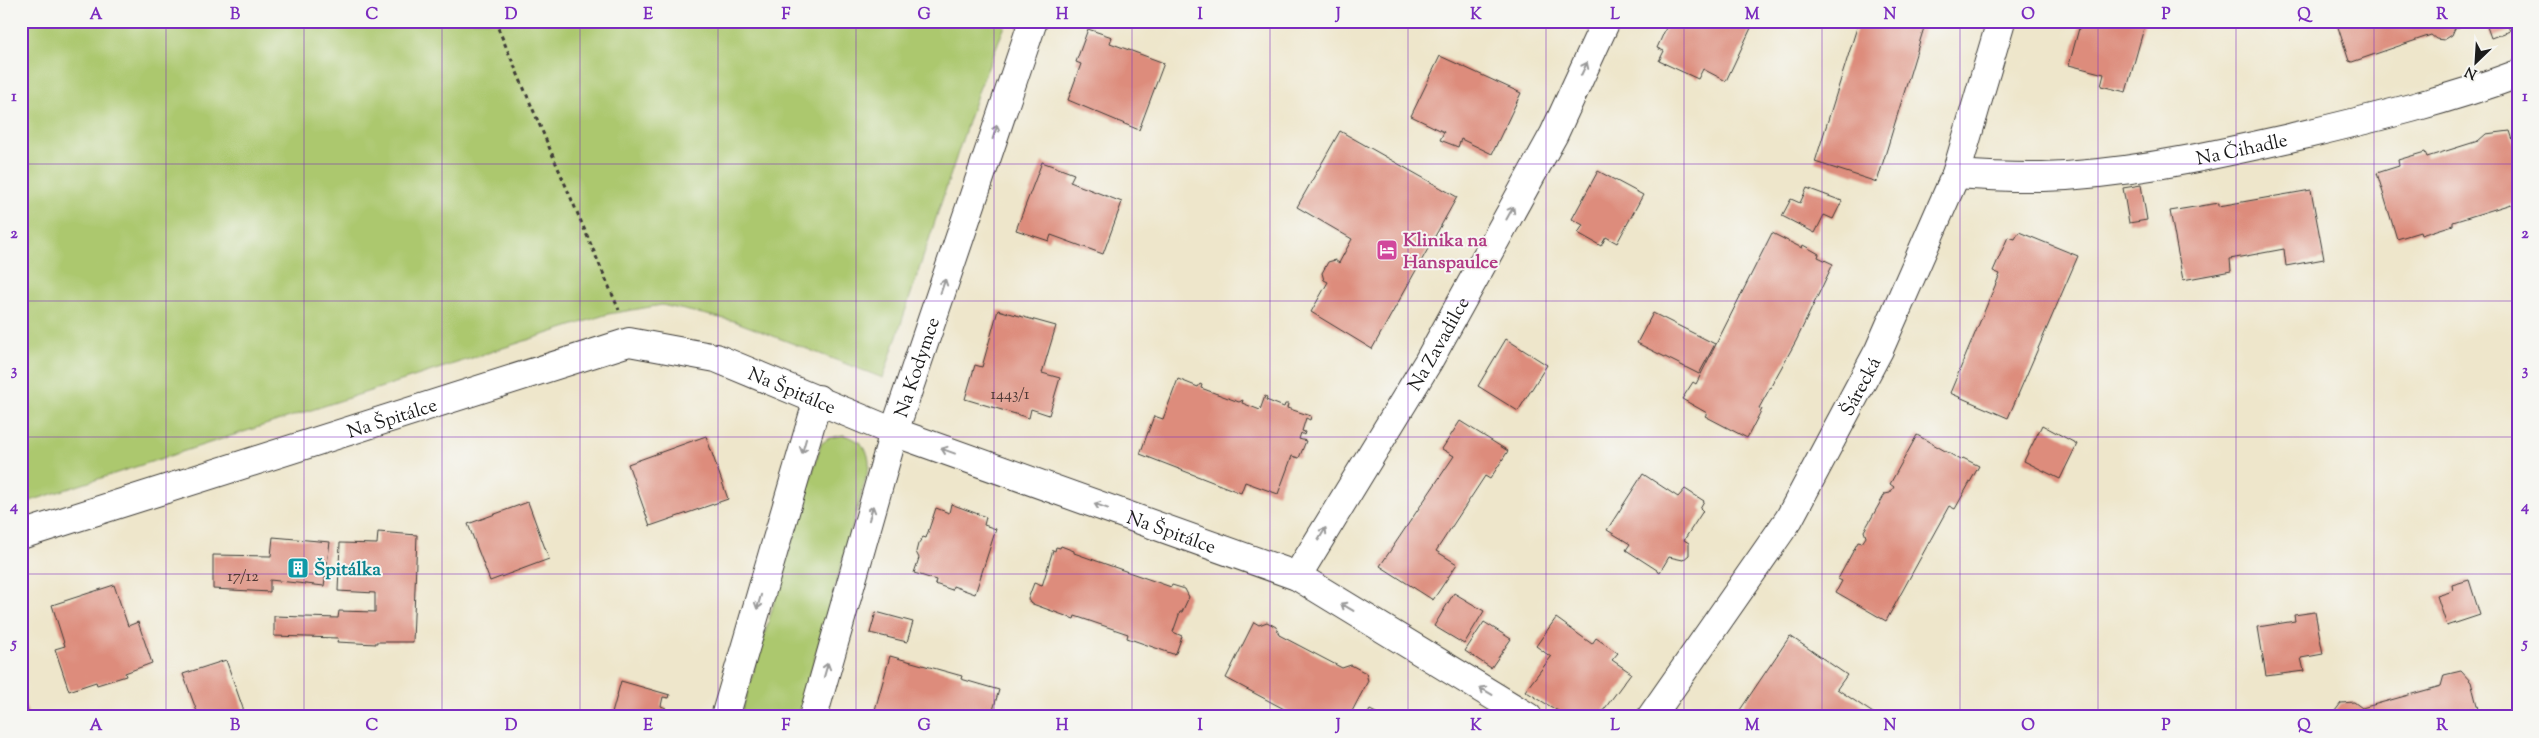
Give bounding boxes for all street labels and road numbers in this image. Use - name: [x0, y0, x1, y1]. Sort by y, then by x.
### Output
- street label: Na Čihadle: [2194, 128, 2291, 174]
- street label: Na Zavadilce: [1402, 292, 1477, 397]
- street label: Na Kodymce: [889, 314, 948, 421]
- street label: Šárecká: [1835, 353, 1889, 422]
- street label: Na Špitálce: [743, 362, 840, 422]
- street label: Na Špitálce: [344, 393, 441, 447]
- street label: Na Špitálce: [1123, 505, 1219, 562]

